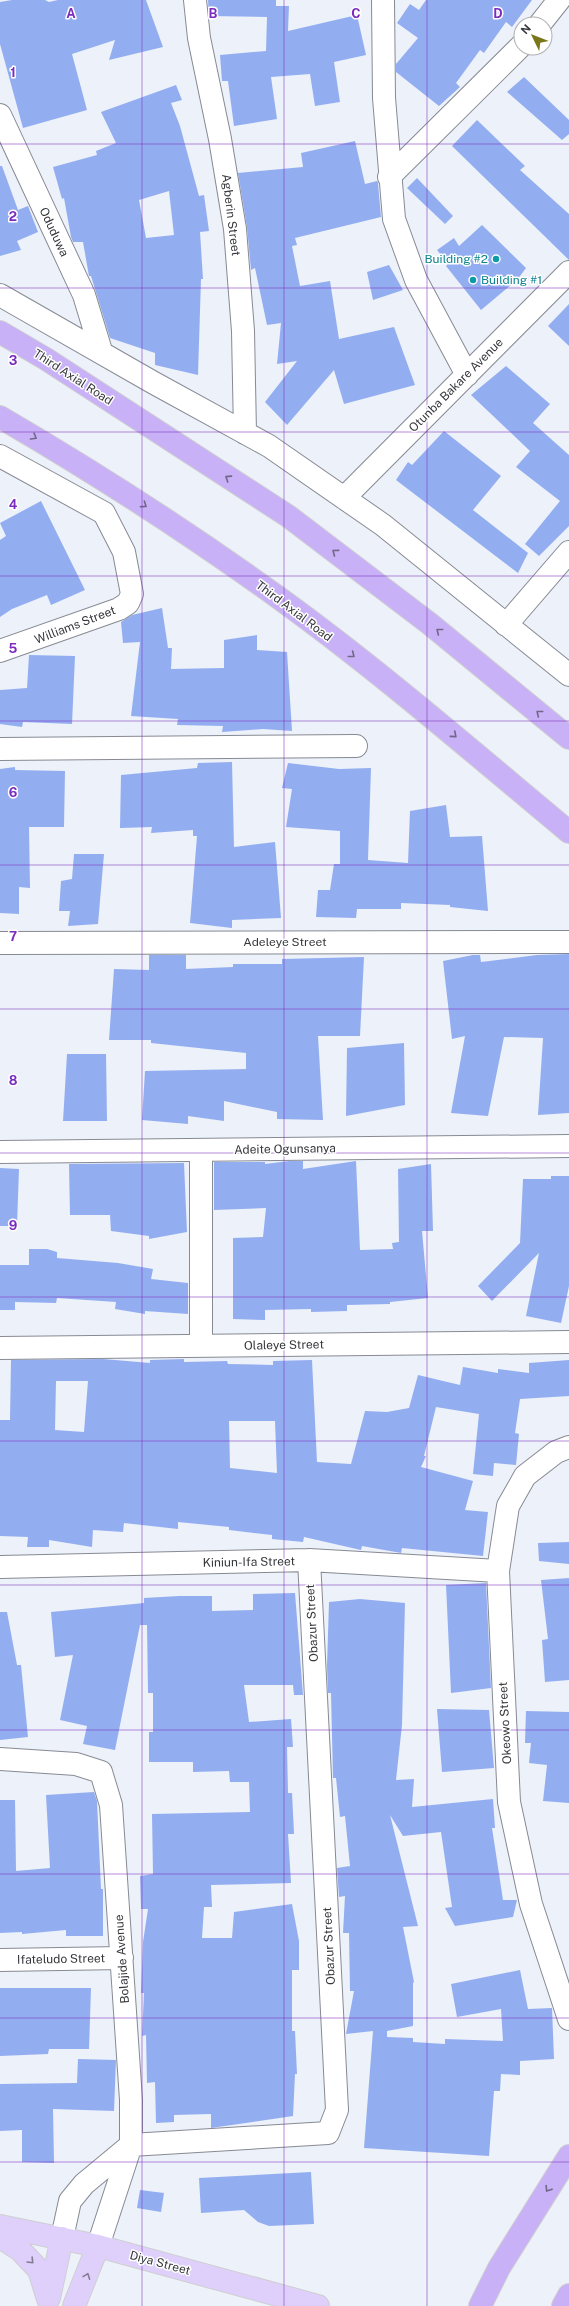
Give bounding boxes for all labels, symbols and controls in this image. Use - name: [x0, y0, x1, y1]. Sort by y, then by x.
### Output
- text: A: [66, 6, 76, 21]
- text: B: [209, 6, 218, 21]
- text: C: [351, 6, 361, 21]
- text: D: [493, 6, 503, 21]
- north arrow: [513, 16, 553, 56]
- text: N: [518, 22, 533, 36]
- text: 1: [10, 65, 16, 80]
- street label: Agberin Street: [219, 173, 243, 257]
- street label: Oduduwa: [36, 205, 72, 259]
- text: 2: [9, 209, 17, 224]
- place label: Building #2: [425, 252, 488, 266]
- marker: Building #2: [491, 254, 501, 264]
- place label: Building #1: [481, 273, 542, 287]
- marker: Building #1: [468, 275, 478, 285]
- street label: Otunba Bakare Avenue: [406, 335, 506, 435]
- street label: Third Axial Road: [31, 346, 115, 408]
- text: 3: [9, 353, 18, 368]
- one-way arrow: [30, 432, 37, 439]
- one-way arrow: [226, 476, 233, 483]
- text: 4: [9, 497, 18, 512]
- one-way arrow: [140, 500, 147, 508]
- one-way arrow: [332, 549, 339, 557]
- street label: Third Axial Road: [253, 578, 335, 644]
- street label: Williams Street: [33, 603, 118, 647]
- one-way arrow: [436, 628, 443, 635]
- text: 5: [9, 641, 18, 656]
- one-way arrow: [347, 650, 354, 657]
- one-way arrow: [536, 711, 543, 718]
- one-way arrow: [449, 731, 456, 738]
- text: 6: [9, 785, 18, 800]
- text: 7: [9, 929, 17, 944]
- street label: Adeleye Street: [243, 935, 327, 949]
- text: 8: [9, 1073, 18, 1088]
- street label: Adeite Ogunsanya: [234, 1141, 336, 1157]
- text: 9: [9, 1218, 17, 1233]
- street label: Olaleye Street: [244, 1337, 324, 1353]
- street label: Kiniun-Ifa Street: [203, 1554, 296, 1570]
- street label: Obazur Street: [303, 1583, 321, 1662]
- street label: Okeowo Street: [496, 1681, 514, 1765]
- street label: Obazur Street: [320, 1906, 338, 1985]
- street label: Bolajide Avenue: [112, 1914, 132, 2004]
- street label: Ifateludo Street: [17, 1951, 105, 1967]
- one-way arrow: [546, 2185, 553, 2192]
- street label: Diya Street: [128, 2248, 192, 2278]
- one-way arrow: [26, 2256, 33, 2264]
- one-way arrow: [83, 2273, 91, 2280]

